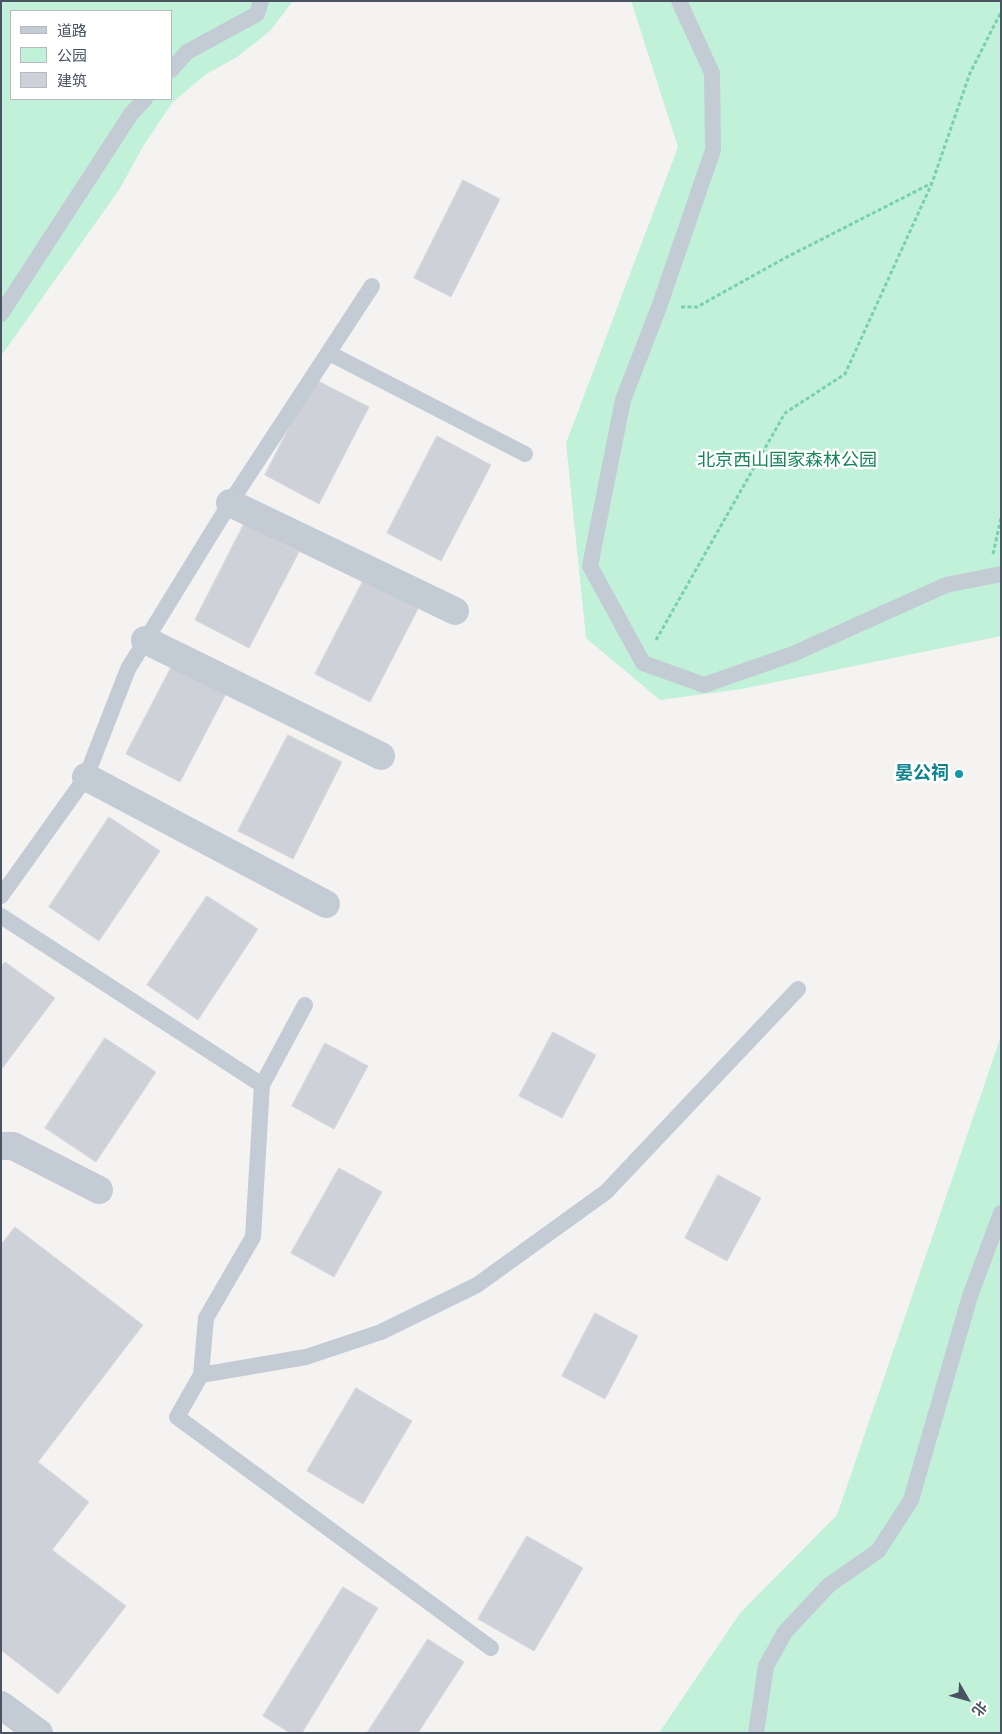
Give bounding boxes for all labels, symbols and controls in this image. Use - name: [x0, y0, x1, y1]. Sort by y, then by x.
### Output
- legend: [10, 10, 172, 100]
- text: 道路: [57, 24, 87, 39]
- text: 公园: [57, 49, 87, 64]
- text: 建筑: [57, 74, 87, 89]
- park label: 北京西山国家森林公园: [697, 450, 877, 472]
- place label: 晏公祠: [895, 763, 949, 785]
- marker: 晏公祠: [953, 768, 965, 780]
- north arrow: [942, 1674, 992, 1724]
- text: 北: [969, 1698, 989, 1718]

